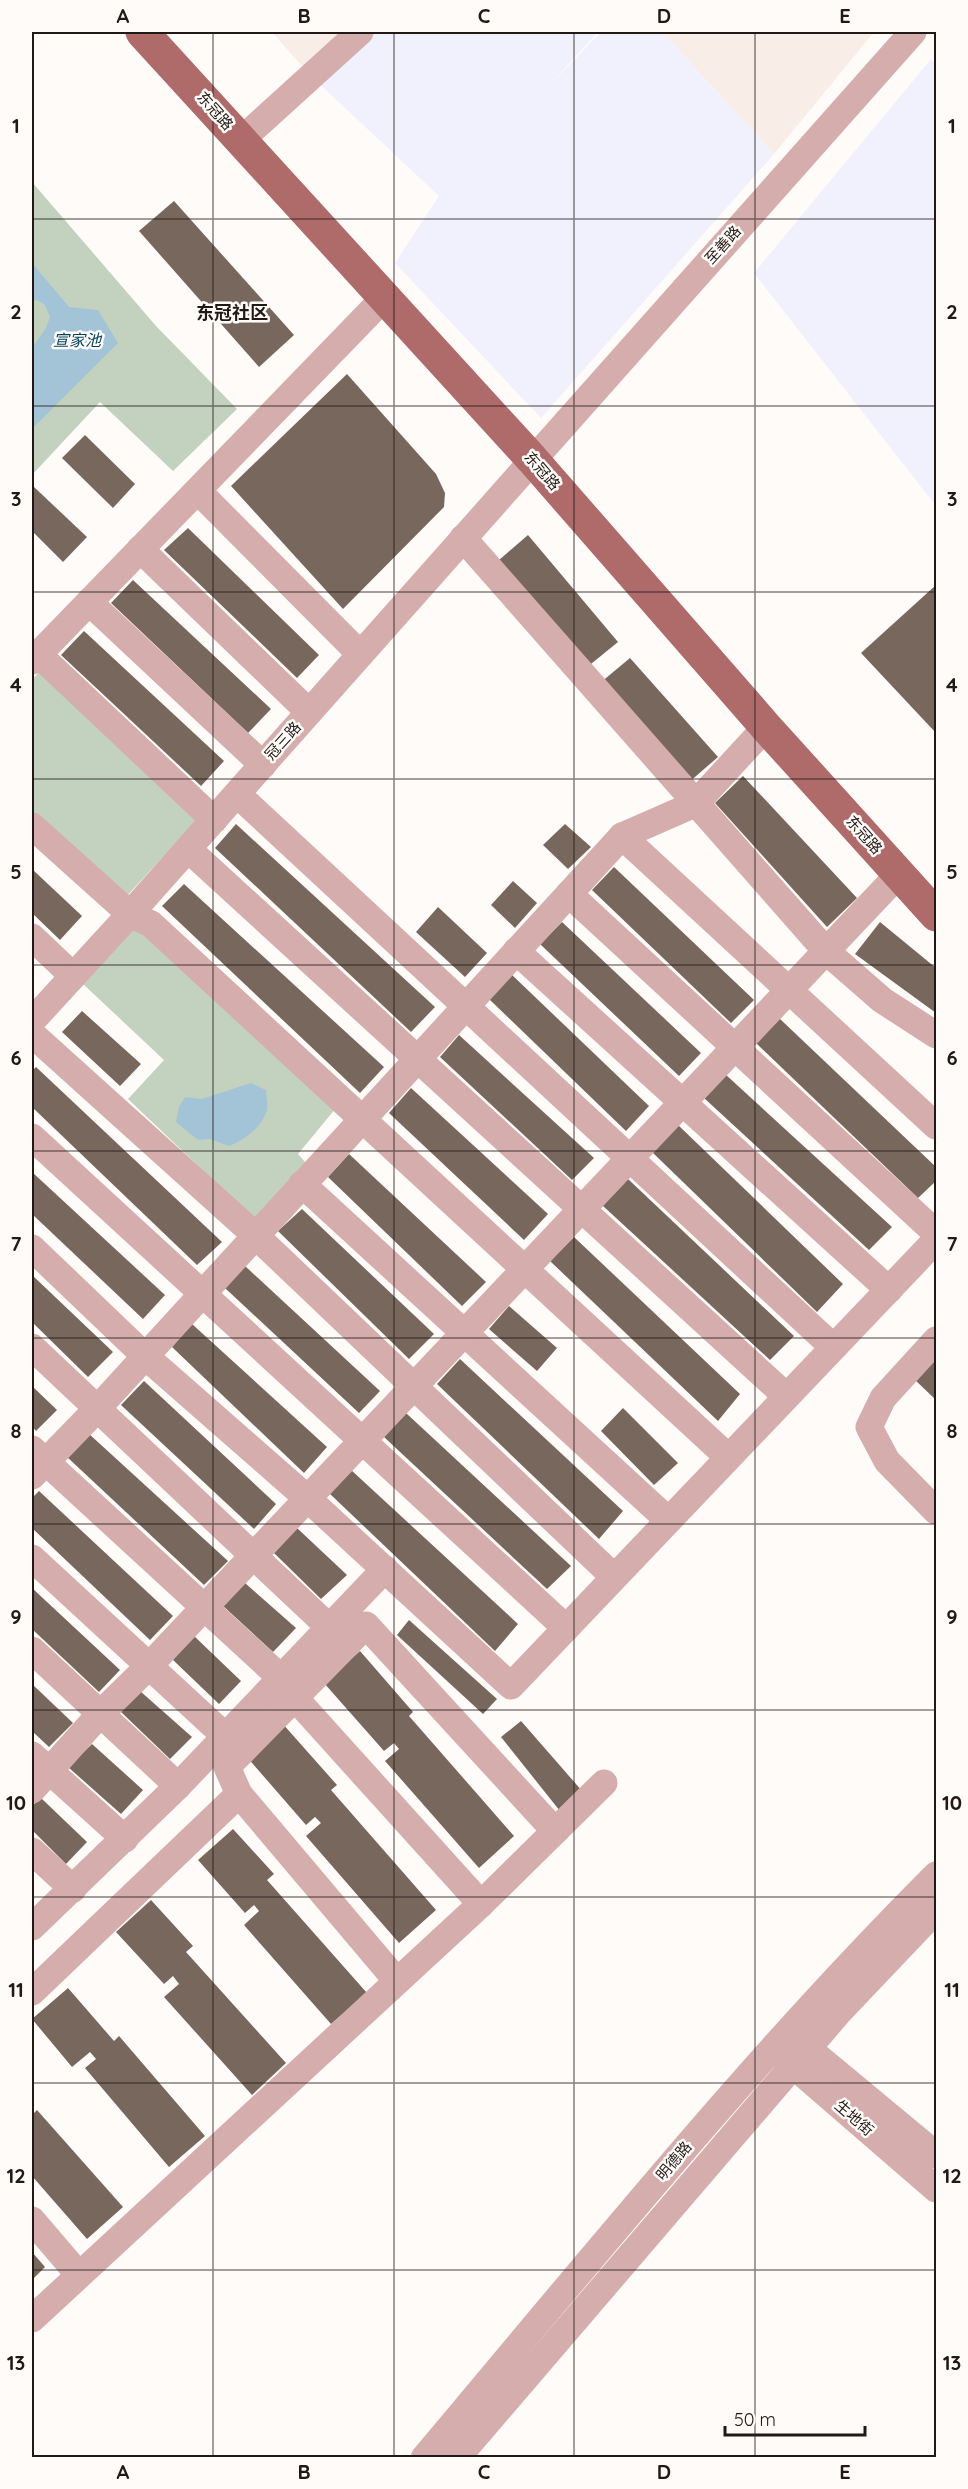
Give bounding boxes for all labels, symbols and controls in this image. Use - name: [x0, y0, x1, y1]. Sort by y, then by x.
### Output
- text: A: [117, 3, 130, 28]
- text: B: [297, 3, 311, 28]
- text: C: [478, 3, 491, 28]
- text: D: [657, 3, 671, 28]
- text: E: [839, 3, 851, 28]
- street label: 东冠路: [193, 88, 237, 134]
- text: 1: [12, 113, 20, 138]
- text: 1: [948, 113, 956, 138]
- street label: 至善路: [701, 222, 745, 268]
- text: 2: [10, 299, 22, 324]
- text: 2: [946, 299, 958, 324]
- district label: 东冠社区: [196, 301, 268, 324]
- water label: 宣家池: [53, 330, 103, 350]
- street label: 东冠路: [520, 447, 564, 494]
- text: 3: [11, 486, 21, 511]
- text: 3: [947, 486, 957, 511]
- text: 4: [10, 672, 22, 697]
- text: 4: [946, 672, 958, 697]
- street label: 冠三路: [261, 718, 305, 764]
- street label: 东冠路: [842, 812, 886, 858]
- text: 5: [10, 859, 22, 884]
- text: 5: [946, 859, 958, 884]
- text: 6: [10, 1045, 22, 1070]
- text: 6: [946, 1045, 958, 1070]
- text: 7: [11, 1231, 22, 1256]
- text: 7: [947, 1231, 958, 1256]
- text: 8: [11, 1418, 22, 1443]
- text: 8: [947, 1418, 958, 1443]
- text: 9: [10, 1604, 22, 1629]
- text: 9: [946, 1604, 958, 1629]
- text: 10: [6, 1790, 26, 1815]
- text: 10: [942, 1790, 962, 1815]
- text: 11: [8, 1977, 24, 2002]
- text: 11: [944, 1977, 960, 2002]
- street label: 生地街: [831, 2096, 878, 2140]
- street label: 明德路: [652, 2137, 695, 2184]
- text: 12: [6, 2163, 26, 2188]
- text: 12: [942, 2163, 962, 2188]
- text: 13: [7, 2350, 25, 2375]
- text: 13: [943, 2350, 961, 2375]
- scale bar: [725, 2399, 864, 2437]
- text: 50 m: [734, 2408, 776, 2431]
- text: A: [117, 2459, 130, 2484]
- text: B: [297, 2459, 311, 2484]
- text: C: [478, 2459, 491, 2484]
- text: D: [657, 2459, 671, 2484]
- text: E: [839, 2459, 851, 2484]

